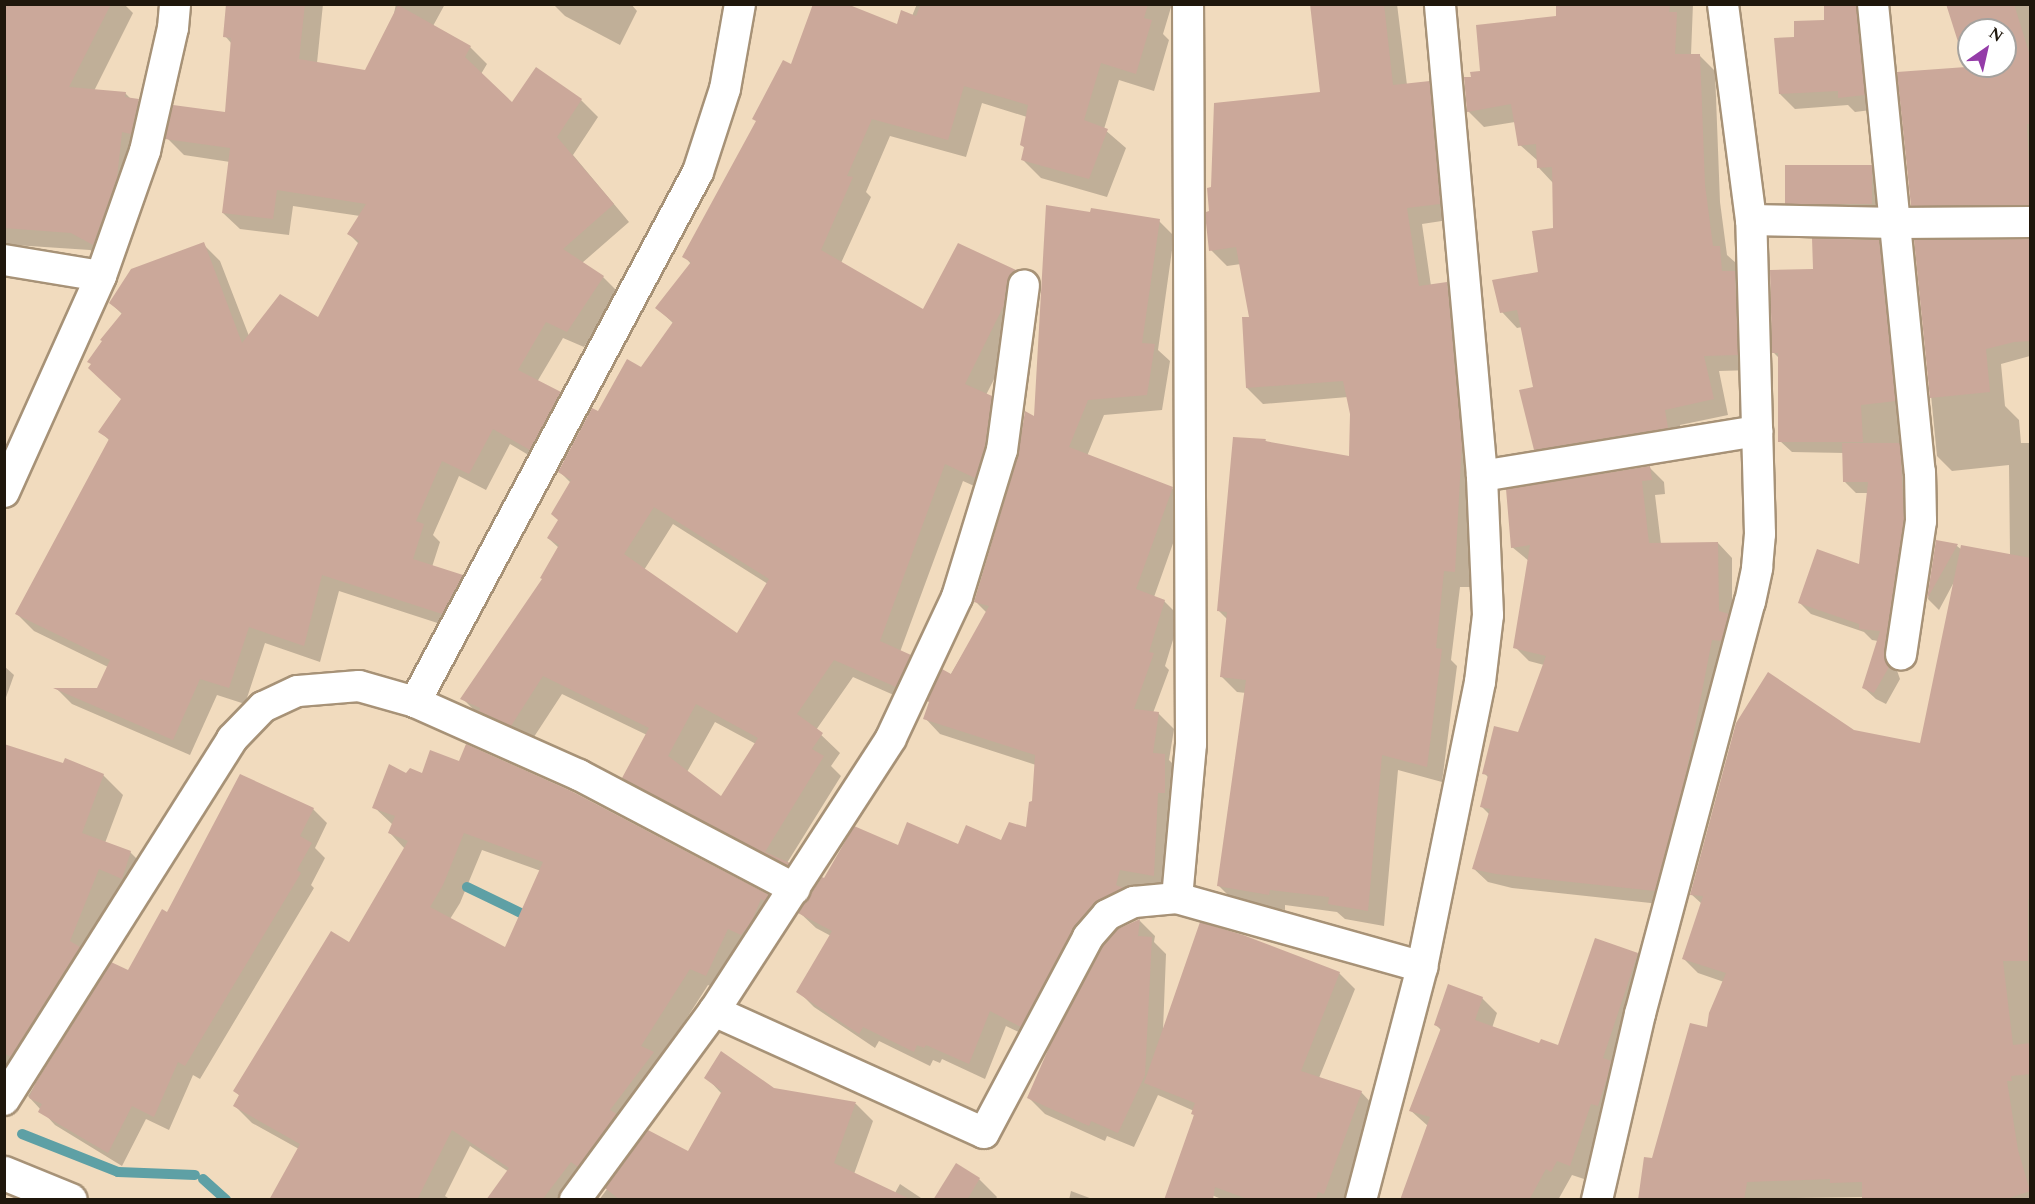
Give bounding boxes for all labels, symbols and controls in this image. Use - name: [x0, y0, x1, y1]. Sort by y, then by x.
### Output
- north arrow: [1957, 18, 2017, 78]
- text: N: [1984, 21, 2008, 48]

